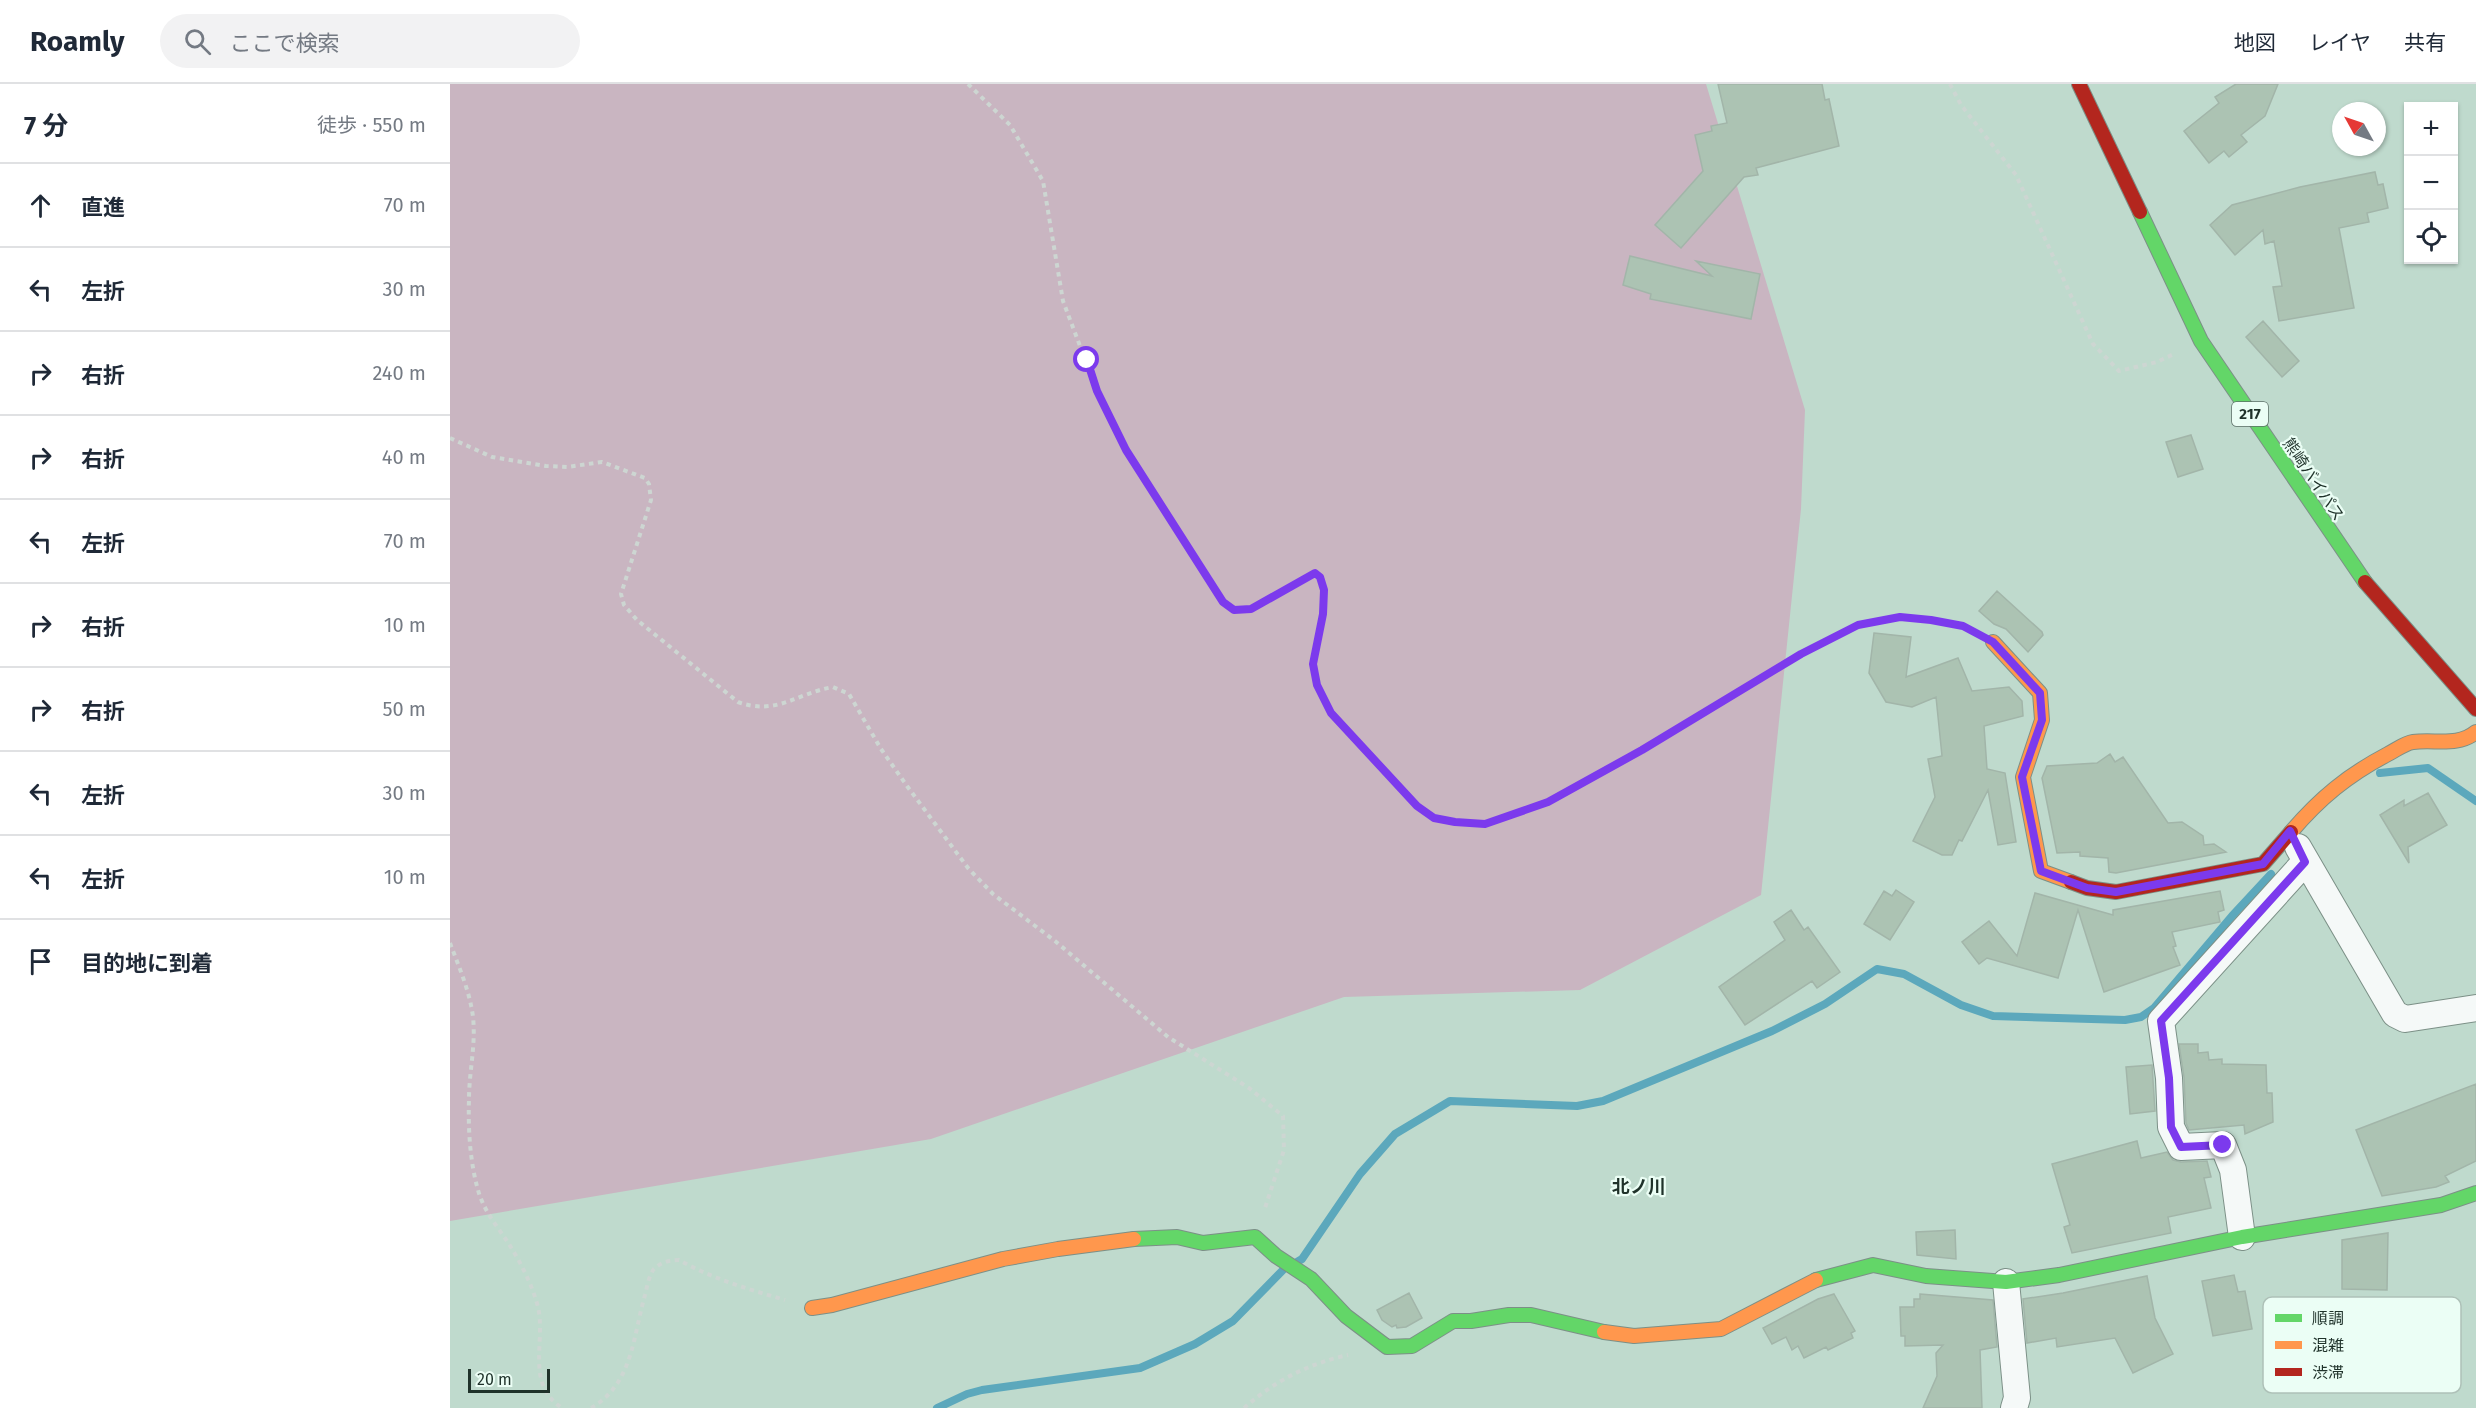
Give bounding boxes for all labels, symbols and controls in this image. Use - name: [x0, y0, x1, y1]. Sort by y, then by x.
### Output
- search box: [160, 14, 580, 68]
- text: Roamly: [30, 25, 124, 58]
- icon: search: [181, 25, 214, 58]
- text: ここで検索: [229, 30, 340, 57]
- text: 地図: [2234, 30, 2276, 56]
- text: レイヤ: [2309, 30, 2371, 56]
- text: 共有: [2404, 30, 2446, 56]
- north arrow: [2332, 102, 2386, 156]
- map controls: [2404, 102, 2458, 264]
- button: +: [2404, 102, 2458, 156]
- text: 7 分: [24, 111, 68, 142]
- text: 徒歩 · 550 m: [317, 113, 426, 137]
- button: −: [2404, 156, 2458, 210]
- icon: ahead: [24, 189, 57, 222]
- text: 70 m: [384, 193, 426, 217]
- text: 直進: [81, 194, 125, 221]
- button: locate: [2404, 210, 2458, 264]
- icon: left: [24, 273, 57, 306]
- text: 30 m: [382, 277, 426, 301]
- text: 左折: [81, 278, 125, 305]
- route start: [1073, 346, 1099, 372]
- icon: right: [24, 357, 57, 390]
- text: 240 m: [372, 361, 426, 385]
- text: 右折: [81, 362, 125, 389]
- road number: 217: [2232, 402, 2268, 426]
- street label: 熊崎バイパス: [2279, 434, 2348, 524]
- icon: right: [24, 441, 57, 474]
- text: 40 m: [382, 445, 426, 469]
- text: 右折: [81, 446, 125, 473]
- icon: left: [24, 525, 57, 558]
- text: 70 m: [384, 529, 426, 553]
- text: 左折: [81, 530, 125, 557]
- icon: right: [24, 609, 57, 642]
- text: 10 m: [384, 613, 426, 637]
- text: 右折: [81, 614, 125, 641]
- icon: right: [24, 693, 57, 726]
- text: 50 m: [382, 697, 426, 721]
- text: 右折: [81, 698, 125, 725]
- icon: left: [24, 777, 57, 810]
- text: 30 m: [382, 781, 426, 805]
- text: 左折: [81, 782, 125, 809]
- icon: left: [24, 861, 57, 894]
- text: 10 m: [384, 865, 426, 889]
- text: 左折: [81, 866, 125, 893]
- icon: arrive: [24, 945, 57, 978]
- text: 目的地に到着: [81, 950, 213, 977]
- route end: [2209, 1131, 2235, 1157]
- district label: 北ノ川: [1612, 1176, 1666, 1198]
- legend: [2263, 1297, 2461, 1393]
- text: 順調: [2312, 1309, 2344, 1328]
- text: 混雑: [2312, 1336, 2344, 1355]
- text: 渋滞: [2312, 1363, 2344, 1382]
- scale bar: [468, 1366, 550, 1394]
- text: 20 m: [477, 1370, 512, 1389]

